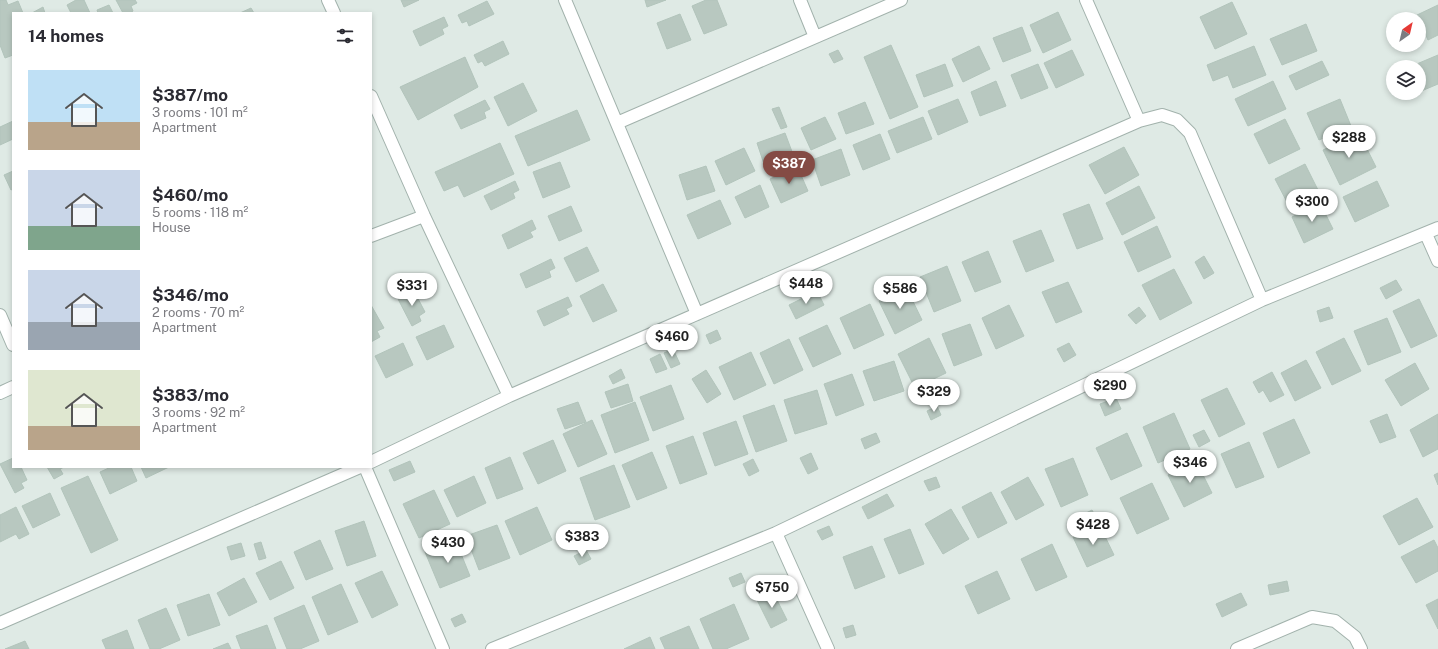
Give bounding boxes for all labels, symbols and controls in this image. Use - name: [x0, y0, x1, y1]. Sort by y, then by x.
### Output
- north arrow: [1386, 12, 1426, 52]
- map controls: [1386, 12, 1426, 100]
- icon: filters: [334, 25, 356, 47]
- text: 14 homes: [28, 26, 104, 46]
- button: layers: [1386, 60, 1426, 100]
- text: $387/mo: [152, 85, 228, 105]
- icon: home: [60, 86, 108, 134]
- text: 3 rooms · 101 m²: [152, 105, 248, 120]
- text: Apartment: [152, 120, 217, 135]
- pin: $288: [1325, 125, 1373, 159]
- text: $288: [1332, 130, 1366, 145]
- pin: $387: [765, 151, 813, 185]
- text: $387: [772, 156, 806, 171]
- text: $460/mo: [152, 185, 228, 205]
- icon: home: [60, 186, 108, 234]
- pin: $300: [1288, 189, 1336, 223]
- text: $300: [1295, 194, 1329, 209]
- text: 5 rooms · 118 m²: [152, 205, 248, 220]
- text: House: [152, 220, 191, 235]
- pin: $448: [782, 271, 830, 305]
- pin: $331: [388, 273, 436, 307]
- text: $448: [789, 276, 823, 291]
- pin: $586: [876, 276, 924, 310]
- text: $331: [396, 278, 428, 293]
- text: $586: [883, 281, 917, 296]
- text: $346/mo: [152, 285, 229, 305]
- icon: home: [60, 286, 108, 334]
- text: 2 rooms · 70 m²: [152, 305, 244, 320]
- text: Apartment: [152, 320, 217, 335]
- pin: $460: [648, 324, 696, 358]
- text: $460: [655, 329, 689, 344]
- pin: $290: [1086, 373, 1134, 407]
- text: $290: [1093, 378, 1127, 393]
- pin: $329: [910, 379, 958, 413]
- text: $329: [917, 384, 951, 399]
- text: $383/mo: [152, 385, 229, 405]
- icon: home: [60, 386, 108, 434]
- text: 3 rooms · 92 m²: [152, 405, 245, 420]
- text: Apartment: [152, 420, 217, 435]
- pin: $346: [1166, 450, 1214, 484]
- text: $346: [1173, 455, 1207, 470]
- pin: $428: [1069, 512, 1117, 546]
- text: $428: [1076, 517, 1110, 532]
- pin: $383: [558, 524, 606, 558]
- text: $383: [565, 529, 599, 544]
- pin: $430: [424, 530, 472, 564]
- text: $430: [431, 535, 465, 550]
- pin: $750: [748, 575, 796, 609]
- text: $750: [755, 580, 789, 595]

